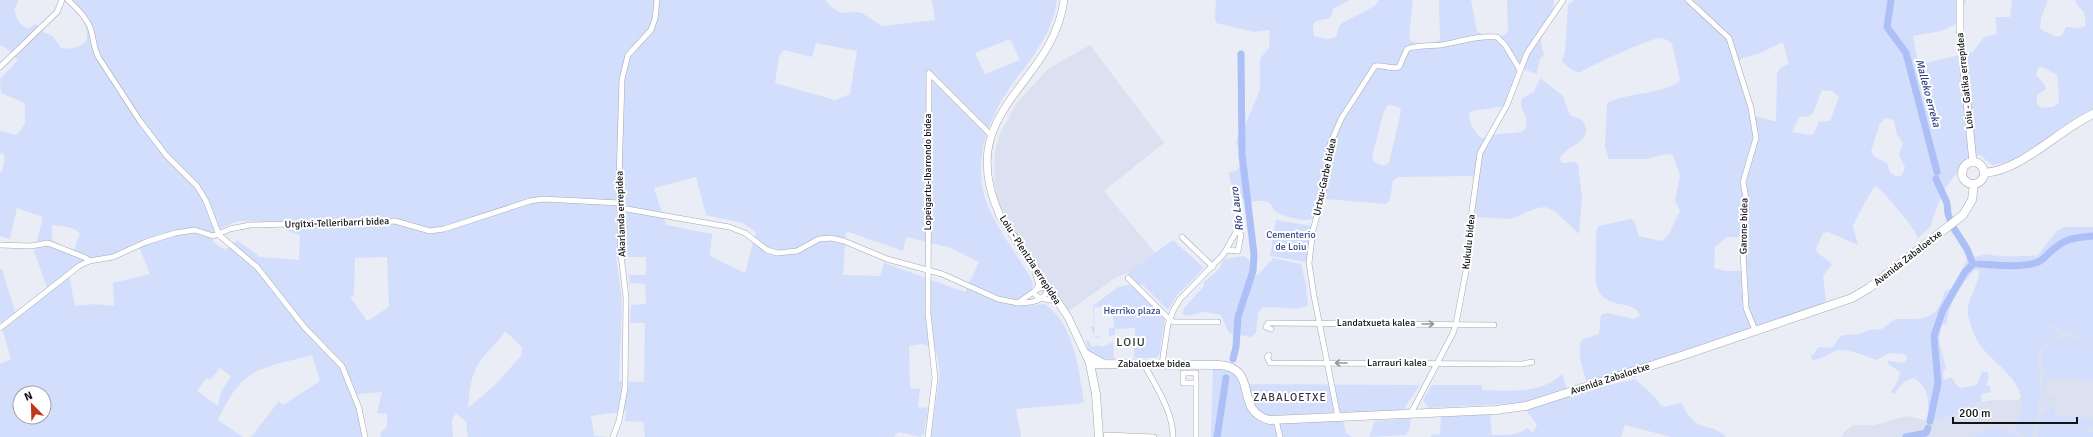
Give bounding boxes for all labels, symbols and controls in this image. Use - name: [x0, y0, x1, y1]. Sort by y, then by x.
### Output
- street label: Loiu - Gatika errepidea: [1954, 32, 1976, 130]
- water label: Malleko erreka: [1913, 58, 1943, 129]
- street label: Lopeigartu-Ibarrondo bidea: [922, 113, 934, 231]
- street label: Urtxu-Garbe bidea: [1311, 137, 1339, 217]
- street label: Akarlanda errepidea: [613, 171, 629, 257]
- water label: Río Lauro: [1228, 185, 1246, 232]
- street label: Garone bidea: [1738, 198, 1750, 254]
- street label: Loiu - Plentzia errepidea: [997, 213, 1063, 307]
- street label: Kukulu bidea: [1460, 214, 1478, 270]
- street label: Urgitxi-Telleribarri bidea: [284, 215, 390, 231]
- street label: Avenida Zabaloetxe: [1872, 228, 1944, 288]
- park label: Cementerio de Loiu: [1266, 229, 1316, 253]
- park label: Herriko plaza: [1103, 305, 1161, 317]
- street label: Landatxueta kalea: [1337, 317, 1415, 329]
- one-way arrow: [1421, 320, 1434, 328]
- district label: LOIU: [1116, 335, 1146, 350]
- street label: Larrauri kalea: [1367, 357, 1427, 369]
- street label: Zabaloetxe bidea: [1118, 358, 1190, 370]
- one-way arrow: [1335, 359, 1348, 367]
- street label: Avenida Zabaloetxe: [1569, 360, 1651, 398]
- north arrow: [12, 385, 52, 425]
- text: N: [22, 389, 34, 404]
- district label: ZABALOETXE: [1253, 391, 1327, 404]
- scale bar: [1953, 399, 2077, 425]
- text: 200 m: [1959, 406, 1991, 421]

